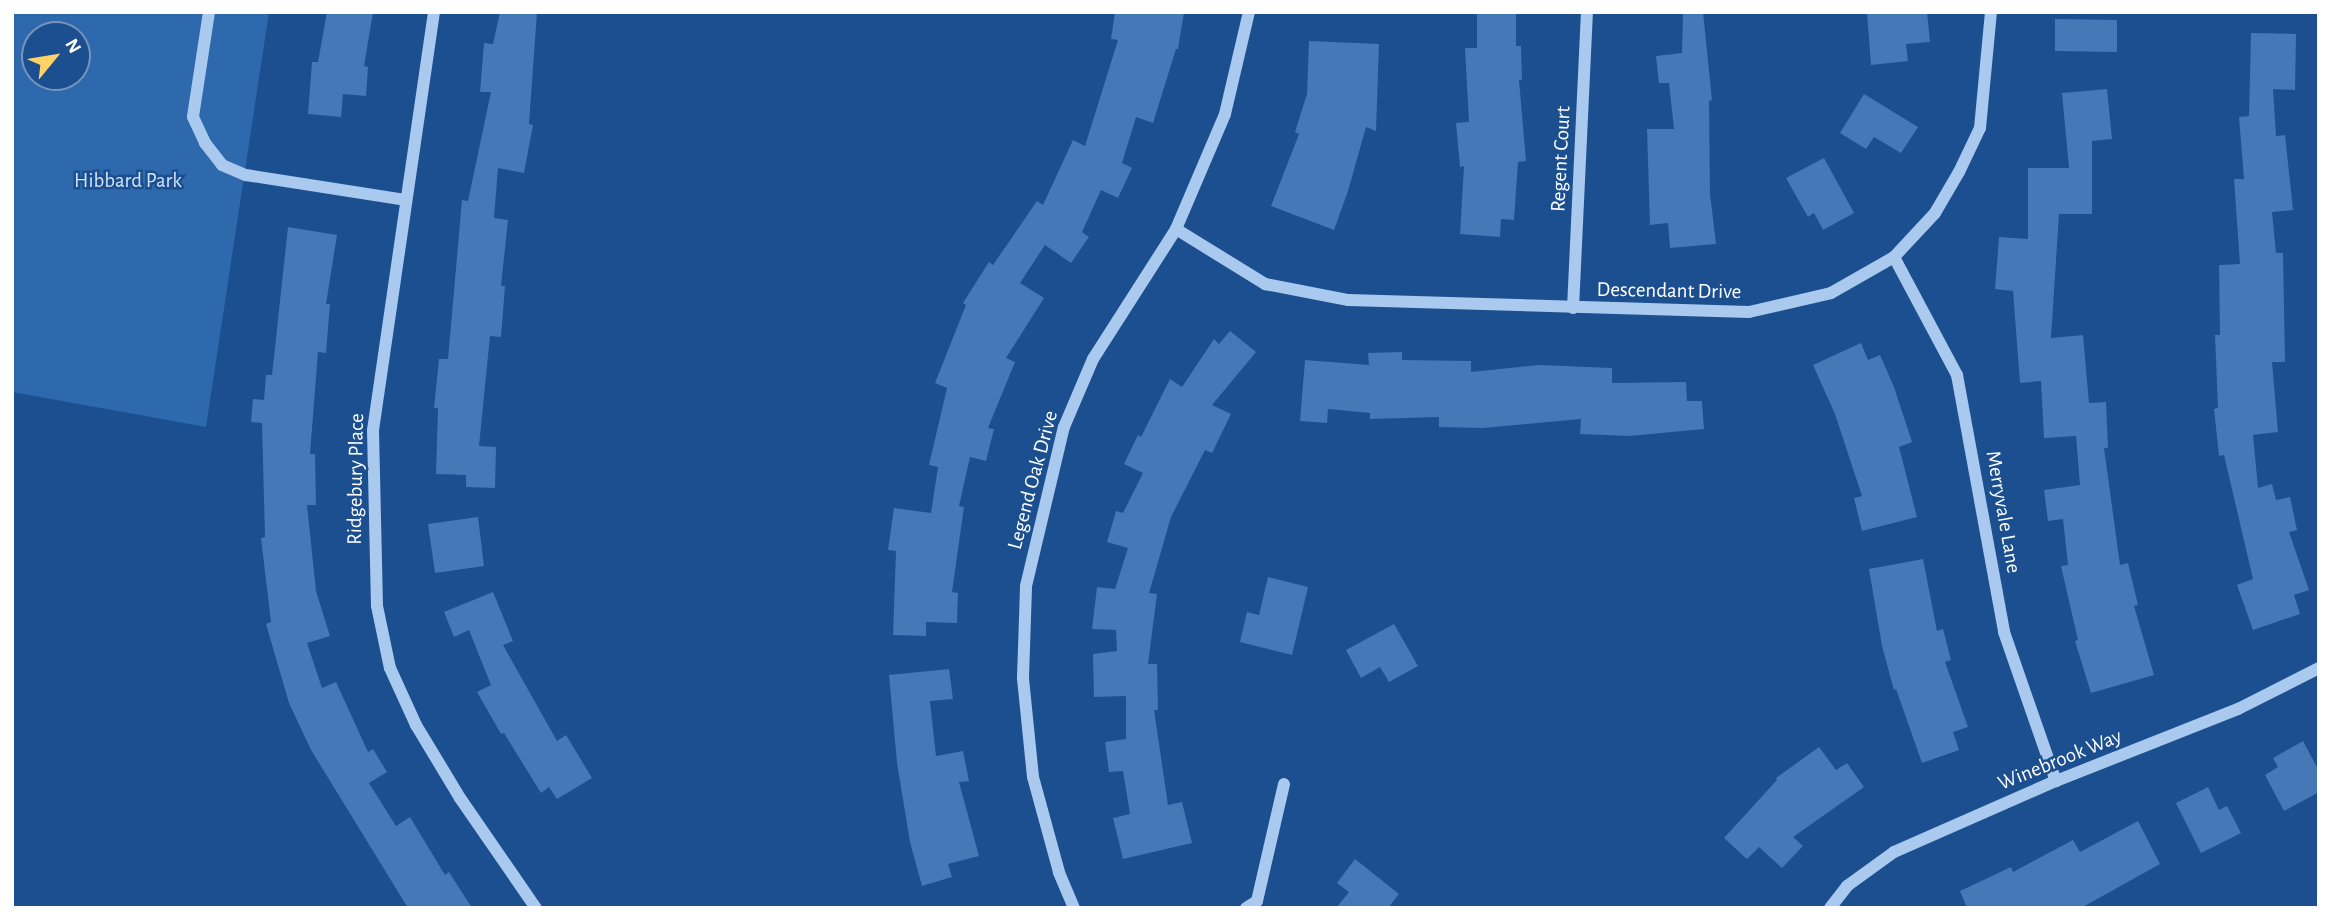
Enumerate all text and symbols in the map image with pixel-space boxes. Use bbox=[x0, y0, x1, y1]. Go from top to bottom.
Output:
north arrow bbox=[21, 21, 91, 91]
text: N bbox=[61, 36, 84, 57]
street label: Regent Court bbox=[1546, 105, 1576, 213]
park label: Hibbard Park bbox=[74, 168, 182, 194]
street label: Descendant Drive bbox=[1596, 277, 1742, 305]
street label: Legend Oak Drive bbox=[1002, 408, 1064, 552]
street label: Ridgebury Place bbox=[342, 413, 370, 545]
street label: Merryvale Lane bbox=[1980, 449, 2026, 575]
street label: Winebrook Way bbox=[1994, 724, 2126, 796]

